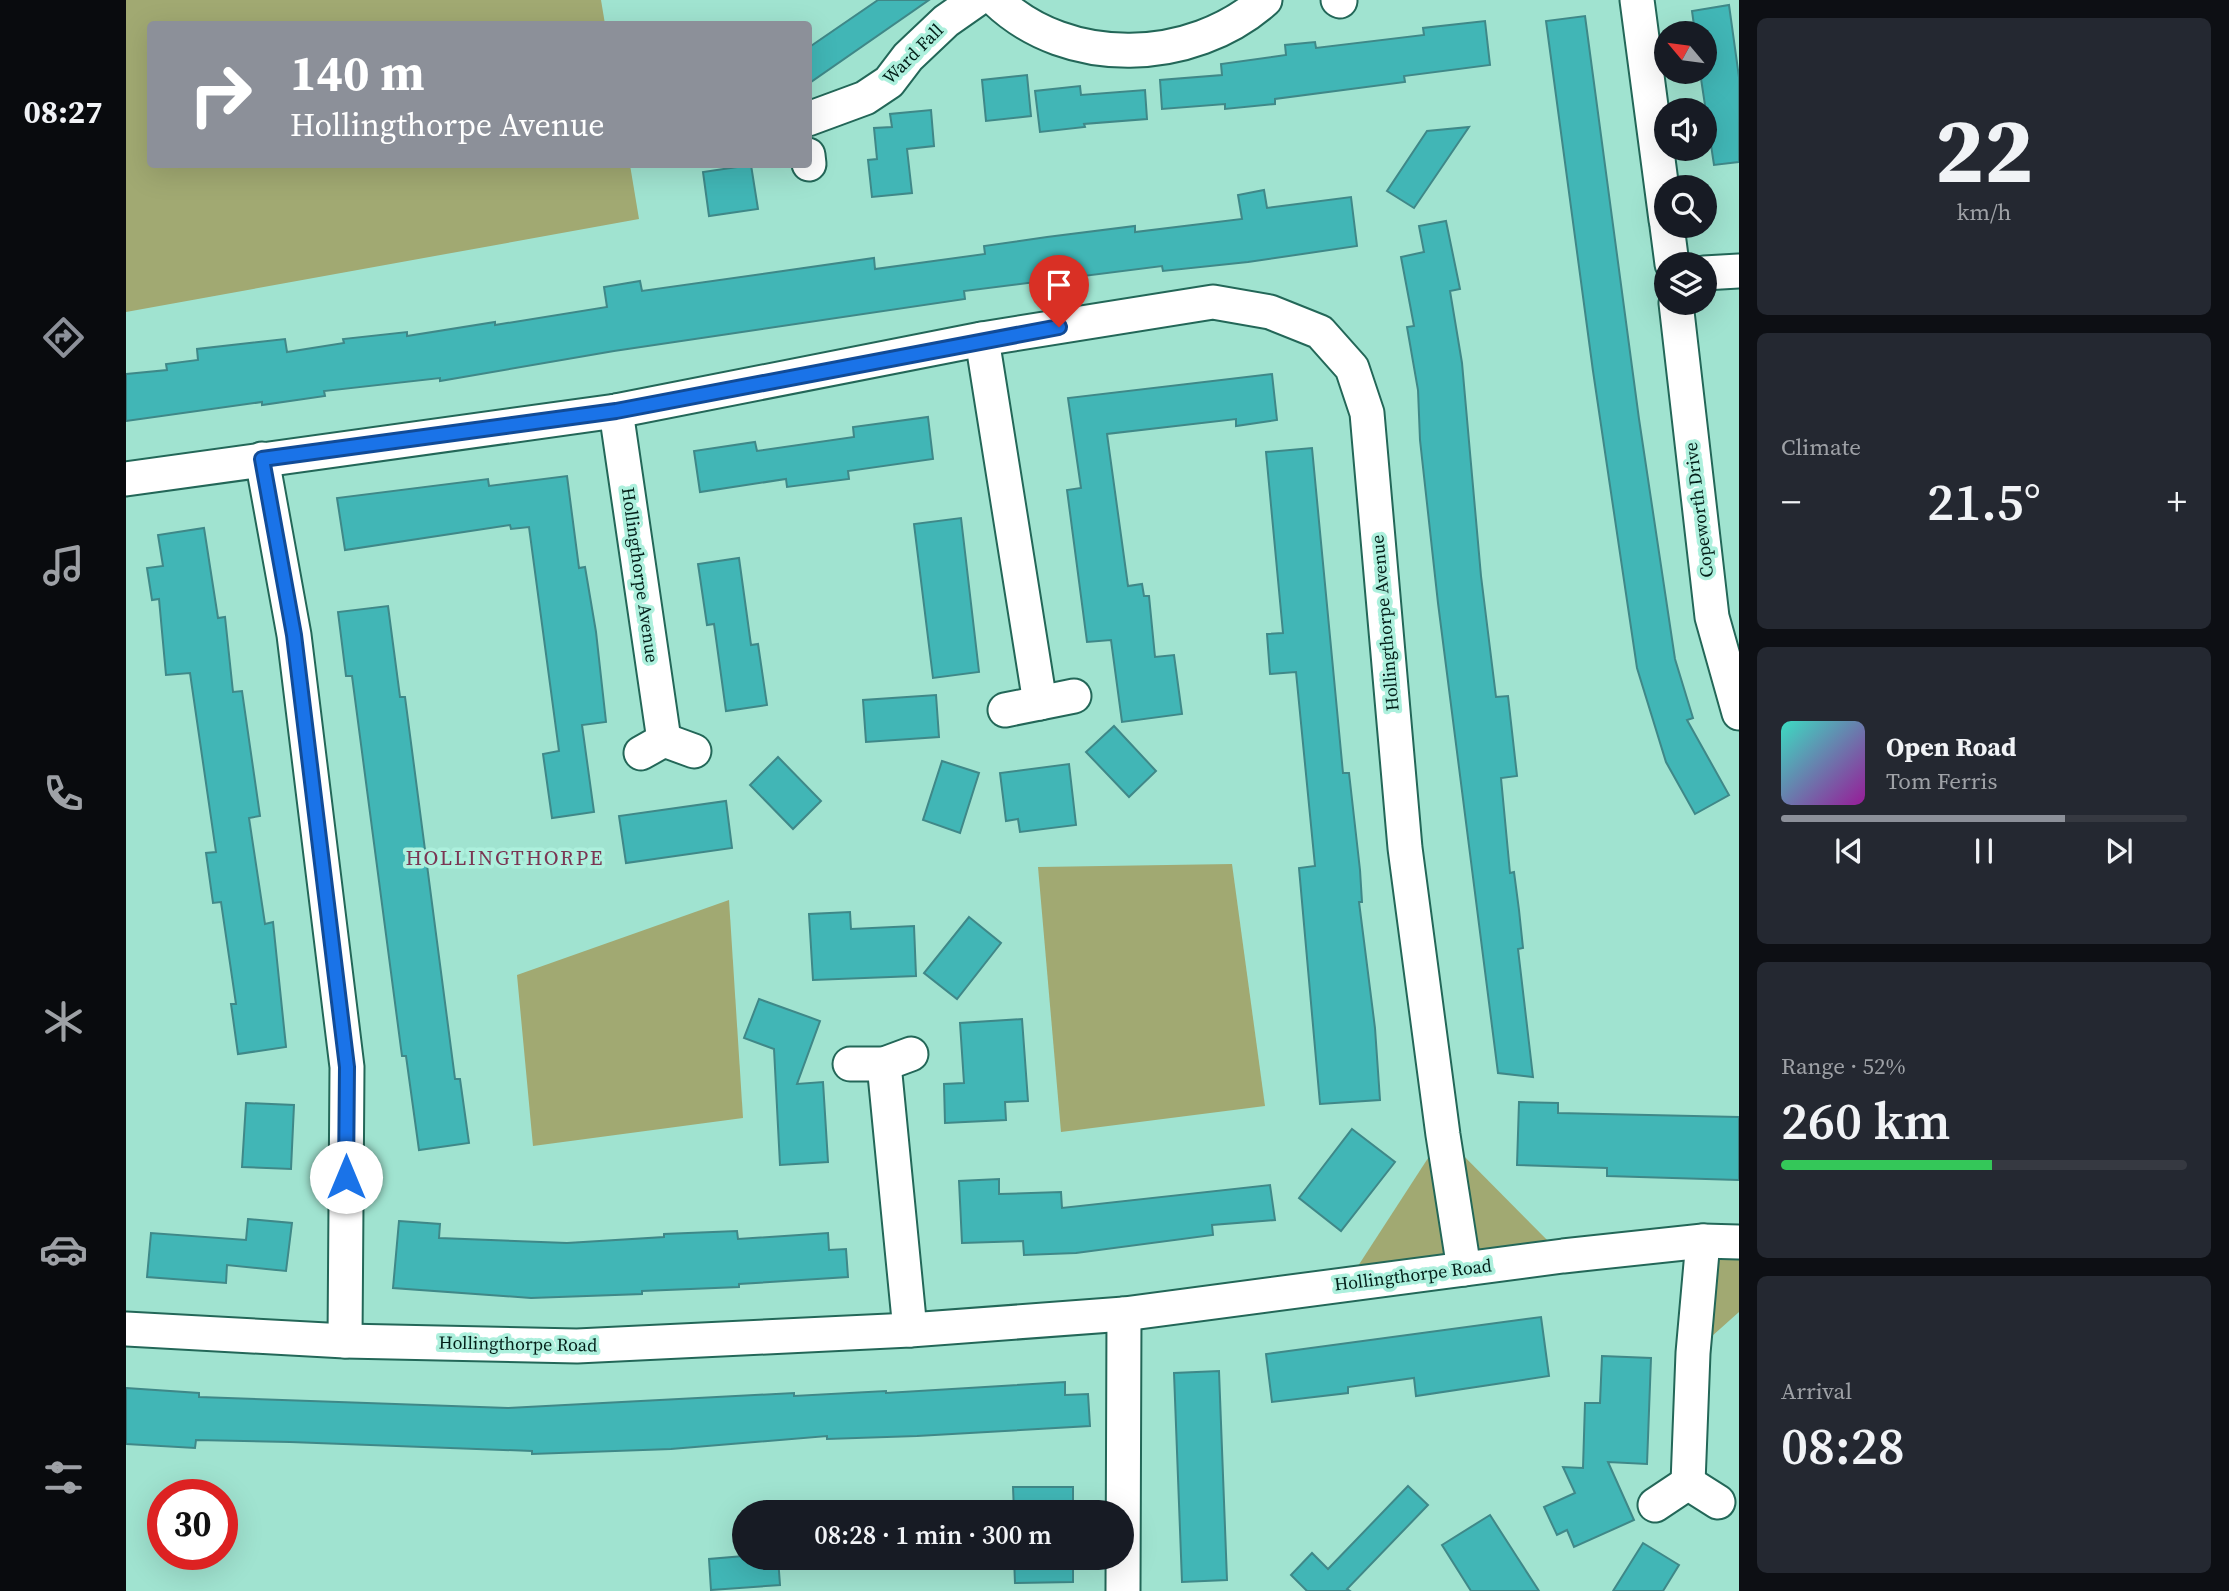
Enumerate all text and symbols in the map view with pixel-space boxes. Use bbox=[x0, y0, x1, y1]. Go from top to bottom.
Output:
street label: Ward Fall bbox=[877, 18, 949, 90]
north arrow bbox=[1654, 21, 1717, 84]
map controls bbox=[1654, 21, 1717, 315]
text: 140 m bbox=[290, 39, 425, 106]
icon: right bbox=[175, 49, 266, 140]
text: 22 bbox=[1935, 88, 2033, 212]
text: 08:27 bbox=[24, 90, 102, 134]
button: sound bbox=[1654, 98, 1717, 161]
text: Hollingthorpe Avenue bbox=[290, 103, 605, 147]
button: search bbox=[1654, 175, 1717, 238]
text: km/h bbox=[1957, 196, 2011, 228]
button: layers bbox=[1654, 252, 1717, 315]
pin bbox=[1029, 255, 1089, 327]
icon: arrive bbox=[1040, 266, 1078, 304]
icon: directions bbox=[39, 313, 88, 362]
text: Climate bbox=[1781, 431, 1861, 463]
street label: Copeworth Drive bbox=[1678, 441, 1719, 579]
text: 21.5° bbox=[1927, 466, 2041, 537]
text: − bbox=[1781, 476, 1801, 528]
text: + bbox=[2167, 476, 2187, 528]
street label: Hollingthorpe Avenue bbox=[616, 486, 665, 664]
street label: Hollingthorpe Avenue bbox=[1364, 534, 1405, 712]
icon: music bbox=[39, 541, 88, 590]
text: Open Road bbox=[1886, 729, 2017, 765]
text: Tom Ferris bbox=[1886, 765, 1997, 797]
icon: phone bbox=[39, 769, 88, 818]
icon: previous bbox=[1830, 832, 1868, 870]
icon: pause bbox=[1965, 832, 2003, 870]
icon: next bbox=[2100, 832, 2138, 870]
district label: HOLLINGTHORPE bbox=[405, 843, 605, 872]
icon: climate bbox=[39, 997, 88, 1046]
text: Range · 52% bbox=[1781, 1050, 1906, 1082]
text: 260 km bbox=[1781, 1085, 1950, 1156]
position arrow bbox=[309, 1140, 383, 1214]
icon: car bbox=[39, 1225, 88, 1274]
street label: Hollingthorpe Road bbox=[1333, 1252, 1493, 1297]
street label: Hollingthorpe Road bbox=[438, 1330, 598, 1357]
text: Arrival bbox=[1781, 1375, 1852, 1407]
text: 08:28 bbox=[1781, 1410, 1905, 1481]
icon: filters bbox=[39, 1453, 88, 1502]
speed limit sign: 30 bbox=[147, 1479, 238, 1570]
text: 08:28 · 1 min · 300 m bbox=[814, 1517, 1052, 1553]

